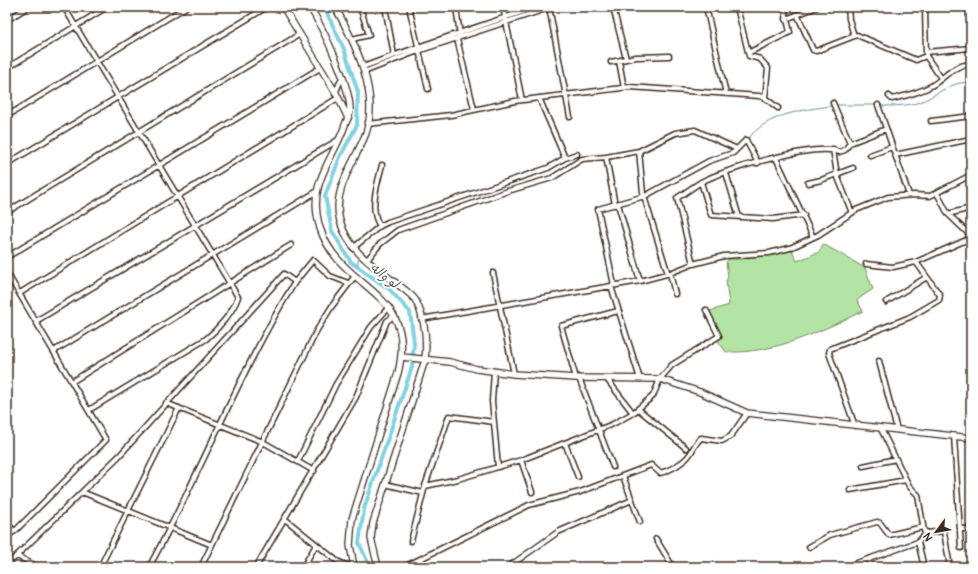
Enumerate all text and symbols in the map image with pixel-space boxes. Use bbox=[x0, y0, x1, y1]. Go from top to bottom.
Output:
water label: لو واله bbox=[367, 260, 404, 293]
north arrow bbox=[916, 512, 956, 552]
text: N bbox=[920, 530, 935, 544]

